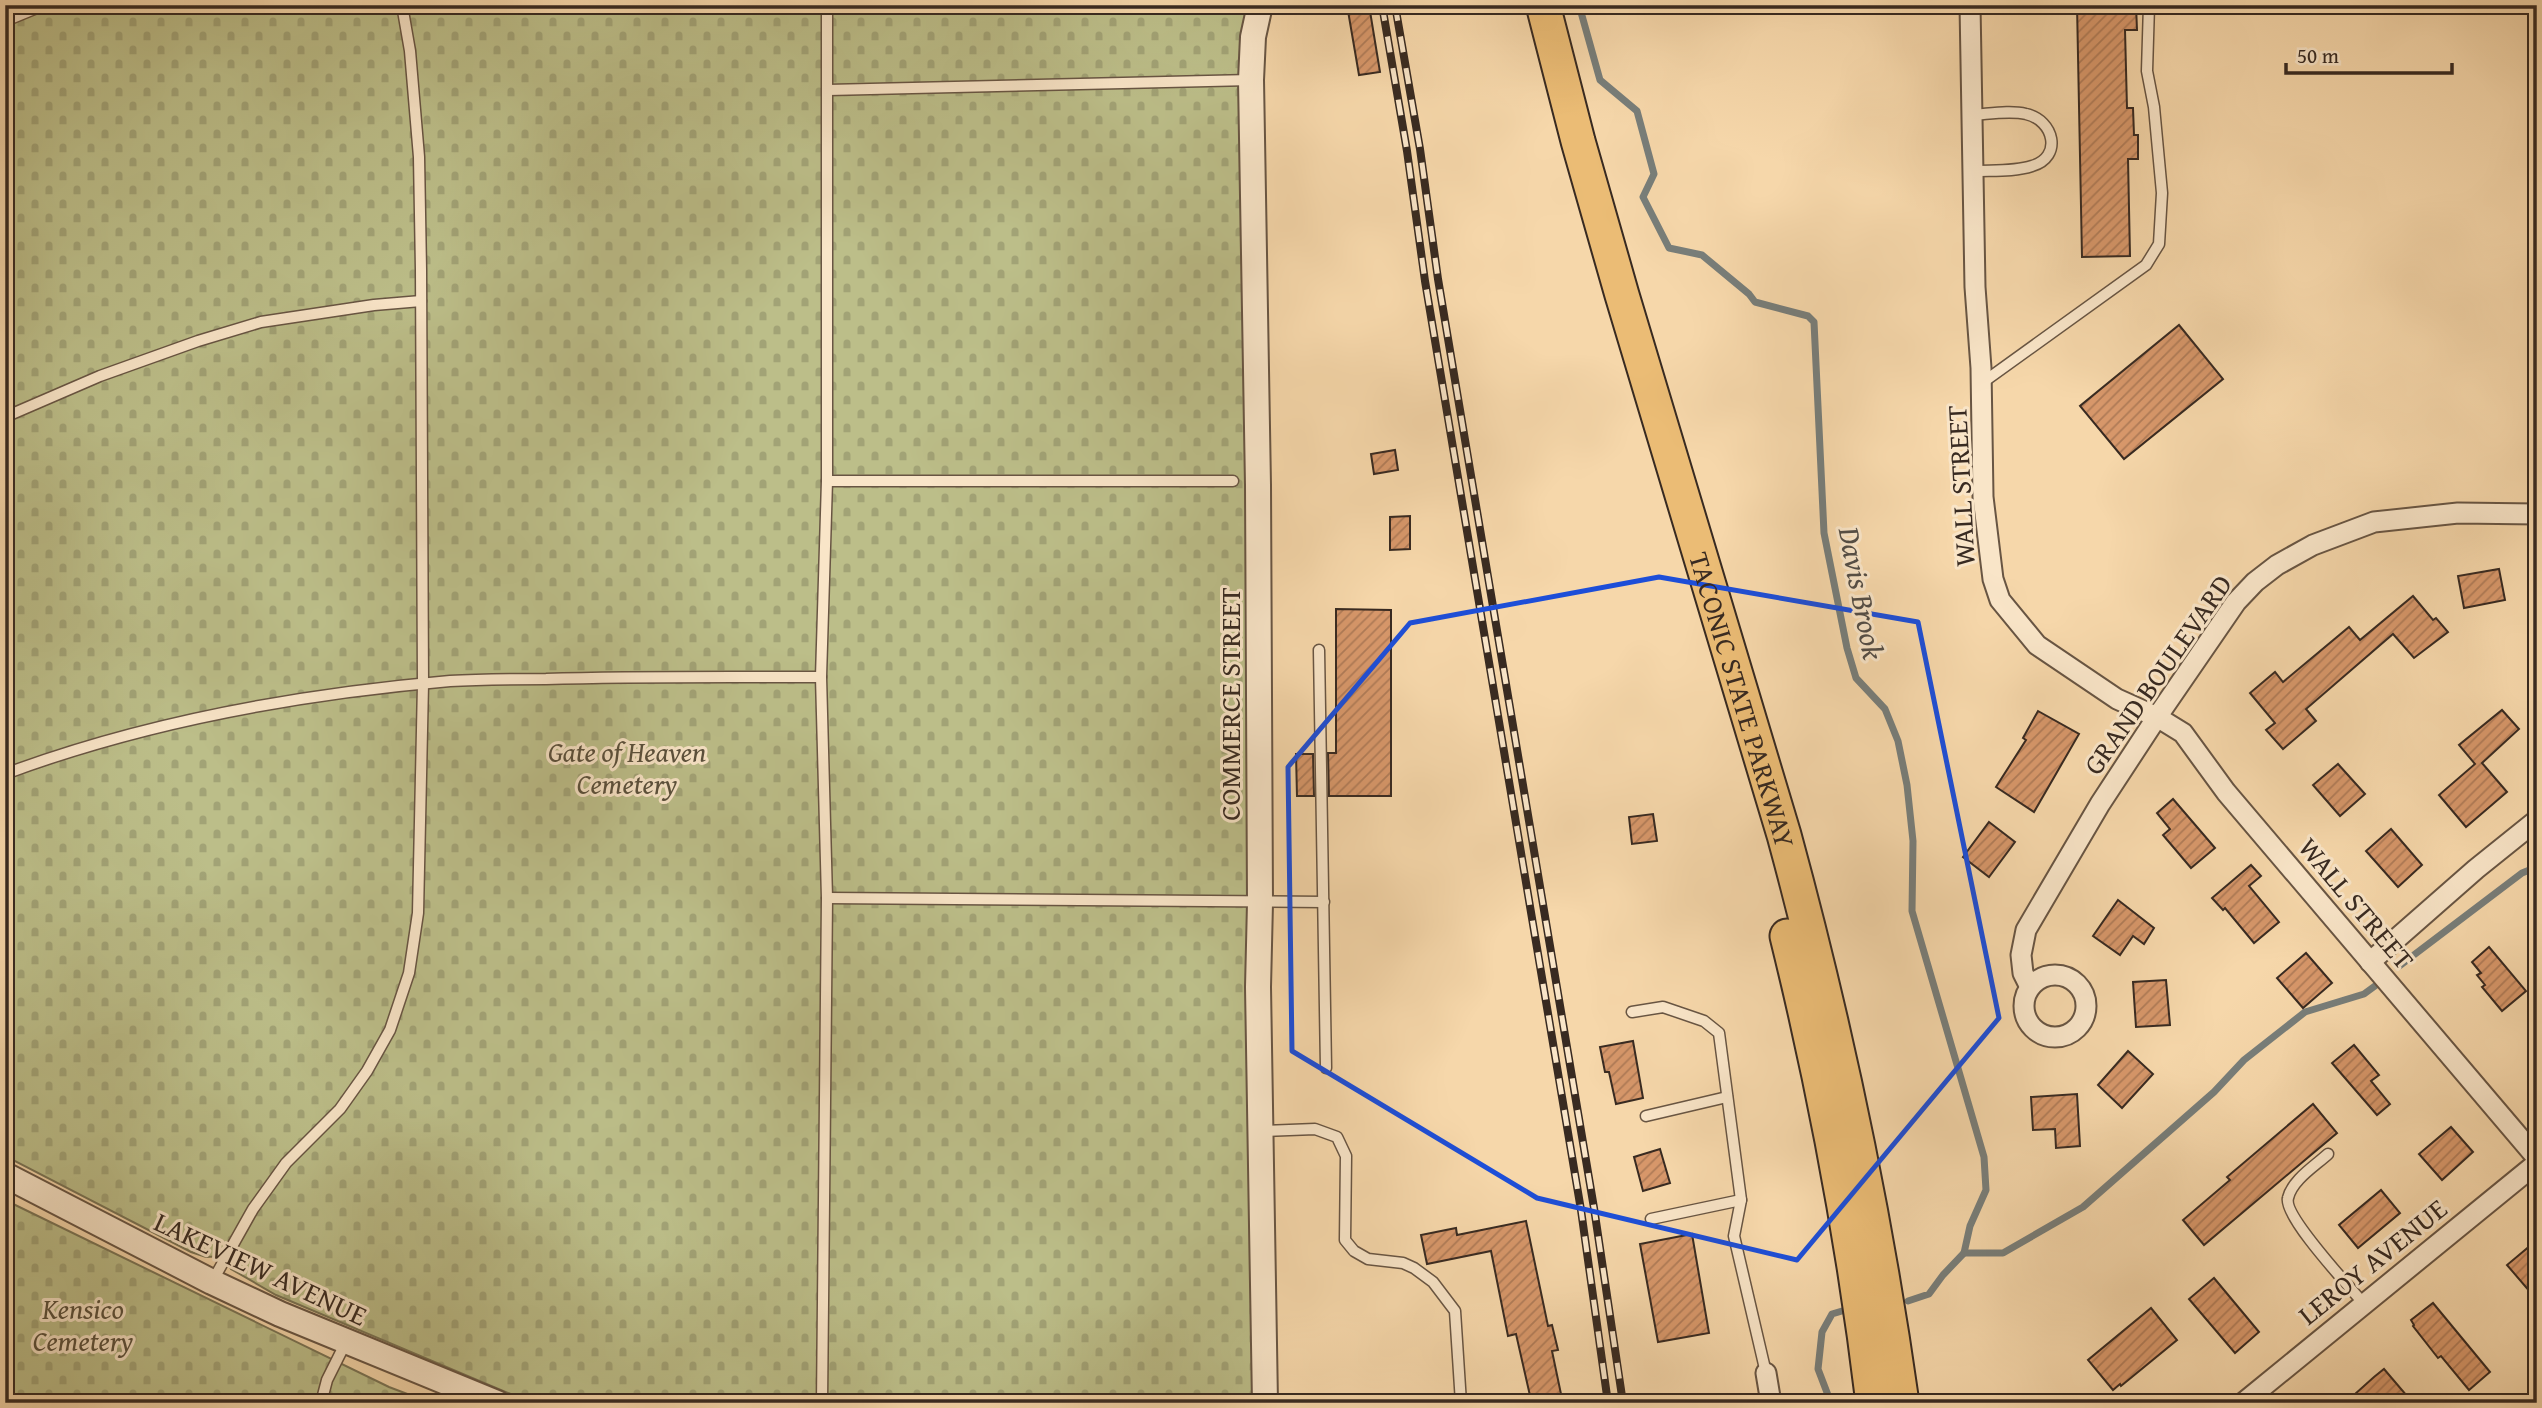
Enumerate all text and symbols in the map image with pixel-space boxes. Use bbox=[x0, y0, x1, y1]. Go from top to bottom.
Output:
scale bar bbox=[2286, 32, 2453, 76]
text: 50 m bbox=[2297, 40, 2339, 71]
street label: WALL STREET bbox=[1935, 404, 1985, 568]
water label: Davis Brook bbox=[1827, 522, 1896, 663]
street label: TACONIC STATE PARKWAY bbox=[1680, 547, 1807, 852]
street label: GRAND BOULEVARD bbox=[2073, 566, 2241, 782]
street label: COMMERCE STREET bbox=[1209, 587, 1250, 821]
park label: Gate of Heaven Cemetery bbox=[548, 731, 706, 804]
street label: WALL STREET bbox=[2289, 828, 2425, 978]
street label: LEROY AVENUE bbox=[2289, 1188, 2455, 1334]
street label: LAKEVIEW AVENUE bbox=[148, 1201, 374, 1335]
park label: Kensico Cemetery bbox=[33, 1288, 133, 1361]

